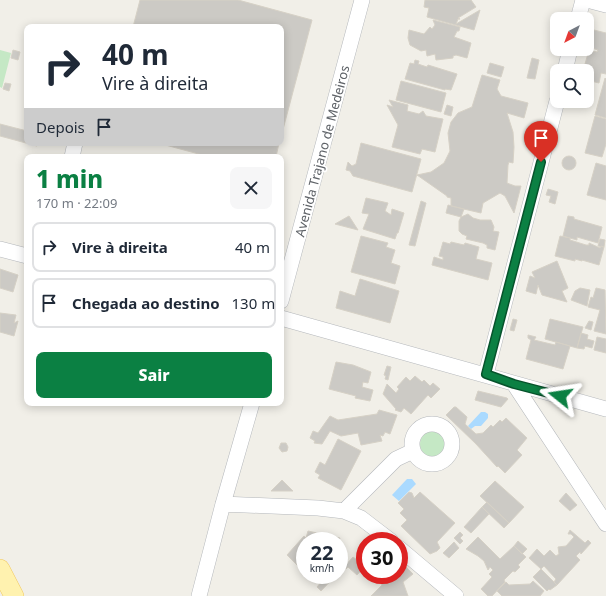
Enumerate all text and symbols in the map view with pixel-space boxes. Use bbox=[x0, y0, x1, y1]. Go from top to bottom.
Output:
north arrow bbox=[550, 12, 594, 56]
map controls bbox=[550, 12, 594, 108]
text: 40 m bbox=[102, 35, 169, 73]
icon: right bbox=[36, 40, 88, 92]
street label: Avenida Trajano de Medeiros bbox=[290, 63, 354, 239]
button: search bbox=[550, 64, 594, 108]
text: Vire à direita bbox=[102, 71, 208, 95]
icon: arrive bbox=[93, 116, 115, 138]
text: Depois bbox=[36, 117, 85, 137]
pin bbox=[524, 121, 558, 162]
icon: arrive bbox=[530, 127, 552, 149]
text: 1 min bbox=[36, 162, 103, 195]
button: close bbox=[230, 167, 272, 209]
text: 170 m · 22:09 bbox=[36, 194, 117, 212]
icon: right bbox=[38, 236, 60, 258]
text: Vire à direita bbox=[72, 237, 168, 257]
text: 40 m bbox=[235, 237, 270, 257]
icon: arrive bbox=[38, 292, 60, 314]
text: Chegada ao destino bbox=[72, 293, 220, 313]
text: 130 m bbox=[232, 293, 275, 313]
button: Sair bbox=[36, 352, 272, 398]
position arrow bbox=[539, 375, 581, 417]
speed limit sign: 30 bbox=[356, 532, 408, 584]
text: 22 bbox=[311, 539, 333, 566]
text: km/h bbox=[310, 561, 334, 575]

